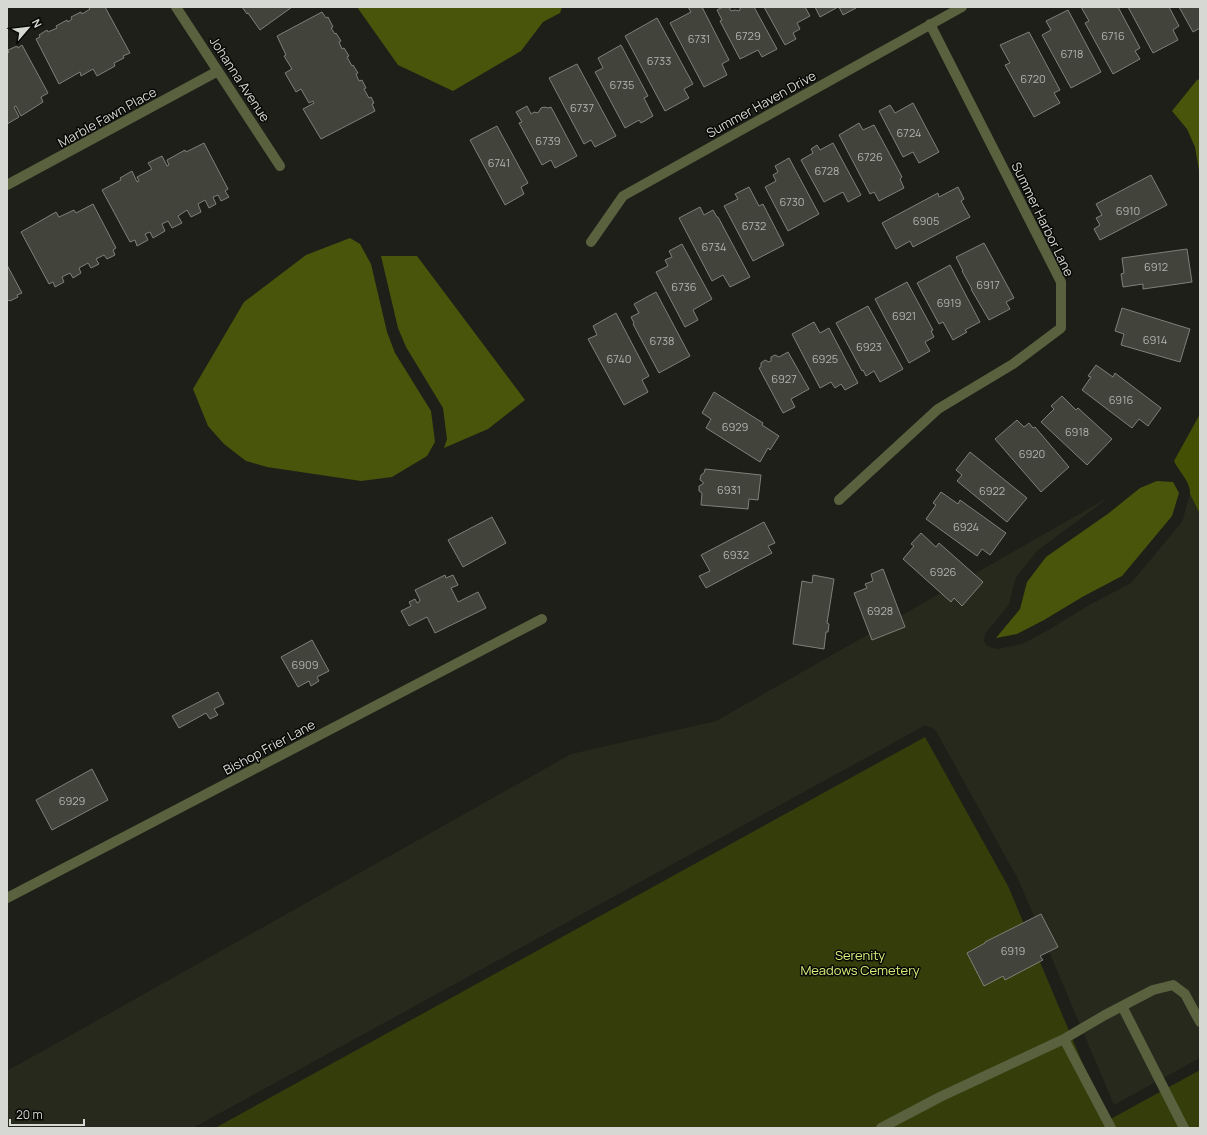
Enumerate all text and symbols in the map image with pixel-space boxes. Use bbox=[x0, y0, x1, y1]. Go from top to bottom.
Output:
north arrow bbox=[8, 8, 48, 48]
text: N bbox=[29, 16, 46, 30]
house number: 6729 bbox=[735, 28, 761, 43]
house number: 6716 bbox=[1101, 28, 1125, 43]
house number: 6731 bbox=[688, 31, 710, 46]
street label: Johanna Avenue bbox=[206, 33, 275, 126]
house number: 6718 bbox=[1060, 46, 1084, 61]
house number: 6733 bbox=[647, 53, 671, 68]
street label: Summer Haven Drive bbox=[703, 66, 819, 142]
house number: 6720 bbox=[1020, 71, 1046, 86]
house number: 6735 bbox=[610, 77, 634, 92]
street label: Marble Fawn Place bbox=[55, 82, 160, 152]
house number: 6737 bbox=[570, 100, 594, 115]
house number: 6724 bbox=[897, 125, 921, 140]
house number: 6739 bbox=[535, 133, 561, 148]
house number: 6726 bbox=[857, 149, 883, 164]
house number: 6741 bbox=[488, 155, 510, 170]
street label: Summer Harbor Lane bbox=[1007, 159, 1079, 280]
house number: 6728 bbox=[814, 163, 840, 178]
house number: 6730 bbox=[779, 194, 805, 209]
house number: 6910 bbox=[1116, 203, 1140, 218]
house number: 6905 bbox=[913, 213, 939, 228]
house number: 6732 bbox=[742, 218, 766, 233]
house number: 6734 bbox=[702, 239, 726, 254]
house number: 6912 bbox=[1144, 259, 1168, 274]
house number: 6917 bbox=[976, 277, 1000, 292]
house number: 6736 bbox=[671, 279, 697, 294]
house number: 6919 bbox=[937, 295, 961, 310]
house number: 6921 bbox=[892, 308, 916, 323]
house number: 6914 bbox=[1143, 332, 1167, 347]
house number: 6738 bbox=[650, 333, 674, 348]
house number: 6923 bbox=[856, 339, 882, 354]
house number: 6740 bbox=[606, 351, 632, 366]
house number: 6925 bbox=[812, 351, 838, 366]
house number: 6927 bbox=[771, 371, 797, 386]
house number: 6916 bbox=[1109, 392, 1133, 407]
house number: 6929 bbox=[722, 419, 748, 434]
house number: 6918 bbox=[1065, 424, 1089, 439]
house number: 6920 bbox=[1019, 446, 1045, 461]
house number: 6931 bbox=[717, 482, 741, 497]
house number: 6922 bbox=[979, 483, 1005, 498]
house number: 6924 bbox=[953, 519, 979, 534]
house number: 6932 bbox=[723, 547, 749, 562]
house number: 6926 bbox=[930, 564, 956, 579]
house number: 6928 bbox=[867, 603, 893, 618]
house number: 6909 bbox=[291, 657, 319, 672]
street label: Bishop Frier Lane bbox=[220, 715, 319, 779]
house number: 6929 bbox=[59, 793, 85, 808]
house number: 6919 bbox=[1001, 943, 1025, 958]
park label: Serenity Meadows Cemetery bbox=[800, 946, 920, 979]
scale bar bbox=[10, 1101, 84, 1127]
text: 20 m bbox=[16, 1106, 43, 1123]

